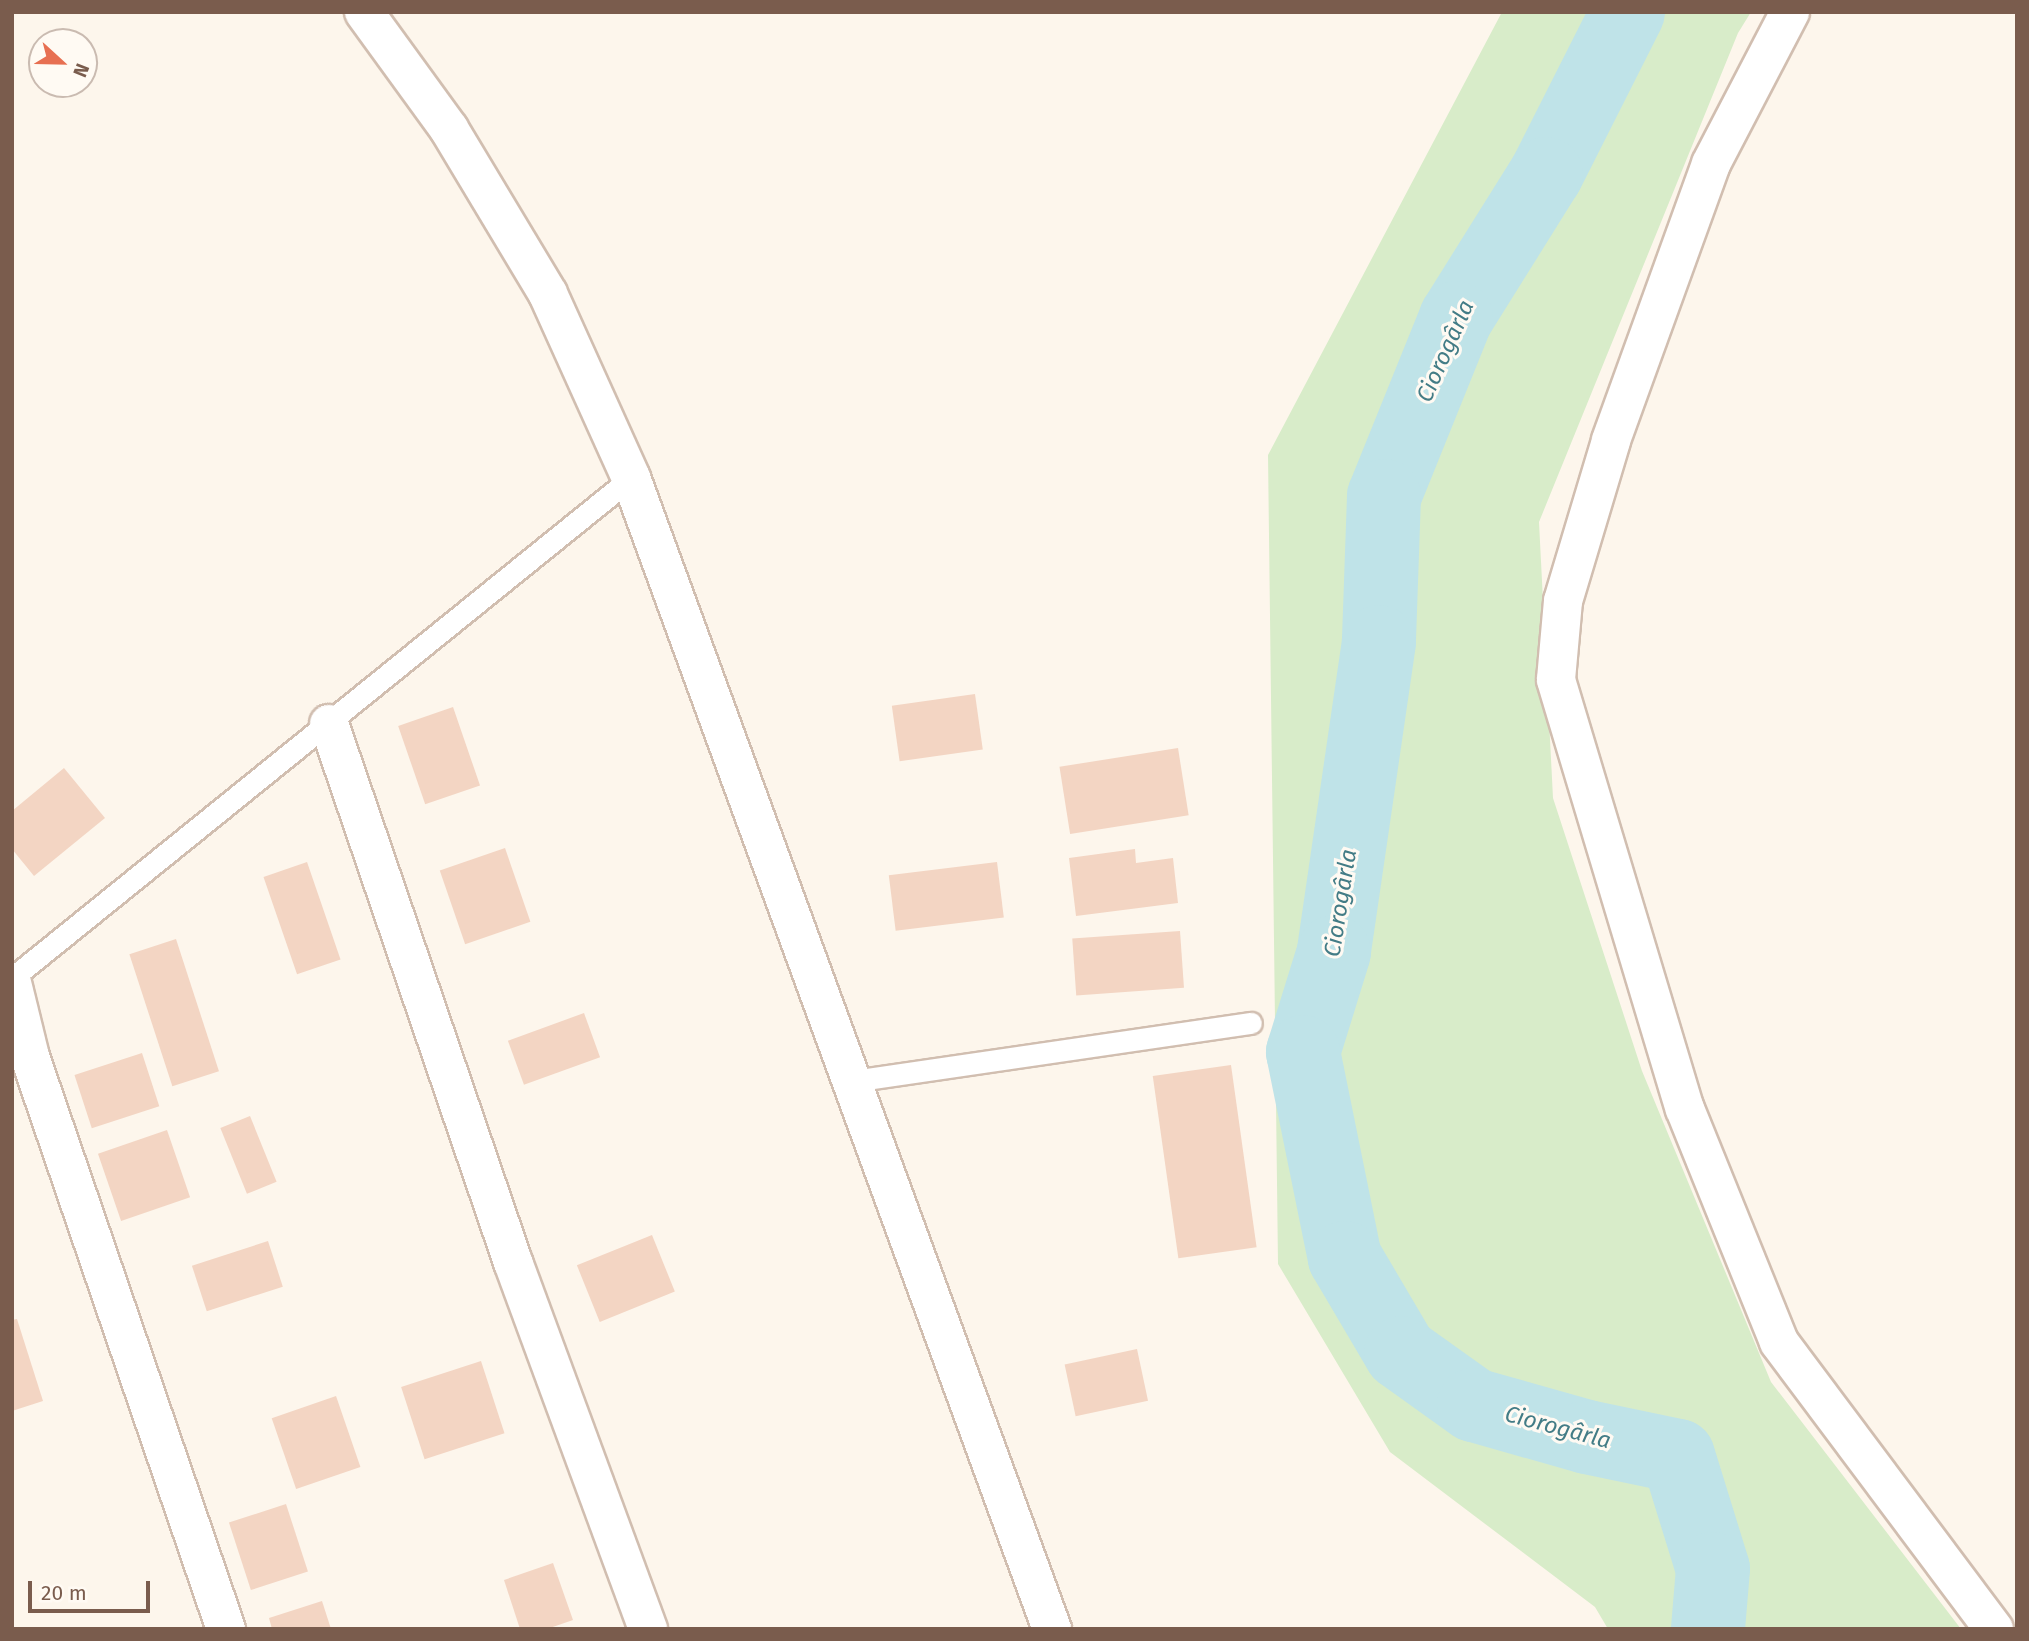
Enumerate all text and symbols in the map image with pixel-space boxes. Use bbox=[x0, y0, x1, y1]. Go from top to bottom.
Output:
north arrow bbox=[28, 28, 98, 98]
text: N bbox=[68, 60, 94, 80]
water label: Ciorogârla bbox=[1410, 296, 1480, 406]
water label: Ciorogârla bbox=[1318, 847, 1362, 959]
water label: Ciorogârla bbox=[1502, 1400, 1614, 1454]
scale bar bbox=[32, 1568, 154, 1612]
text: 20 m bbox=[41, 1580, 87, 1606]

